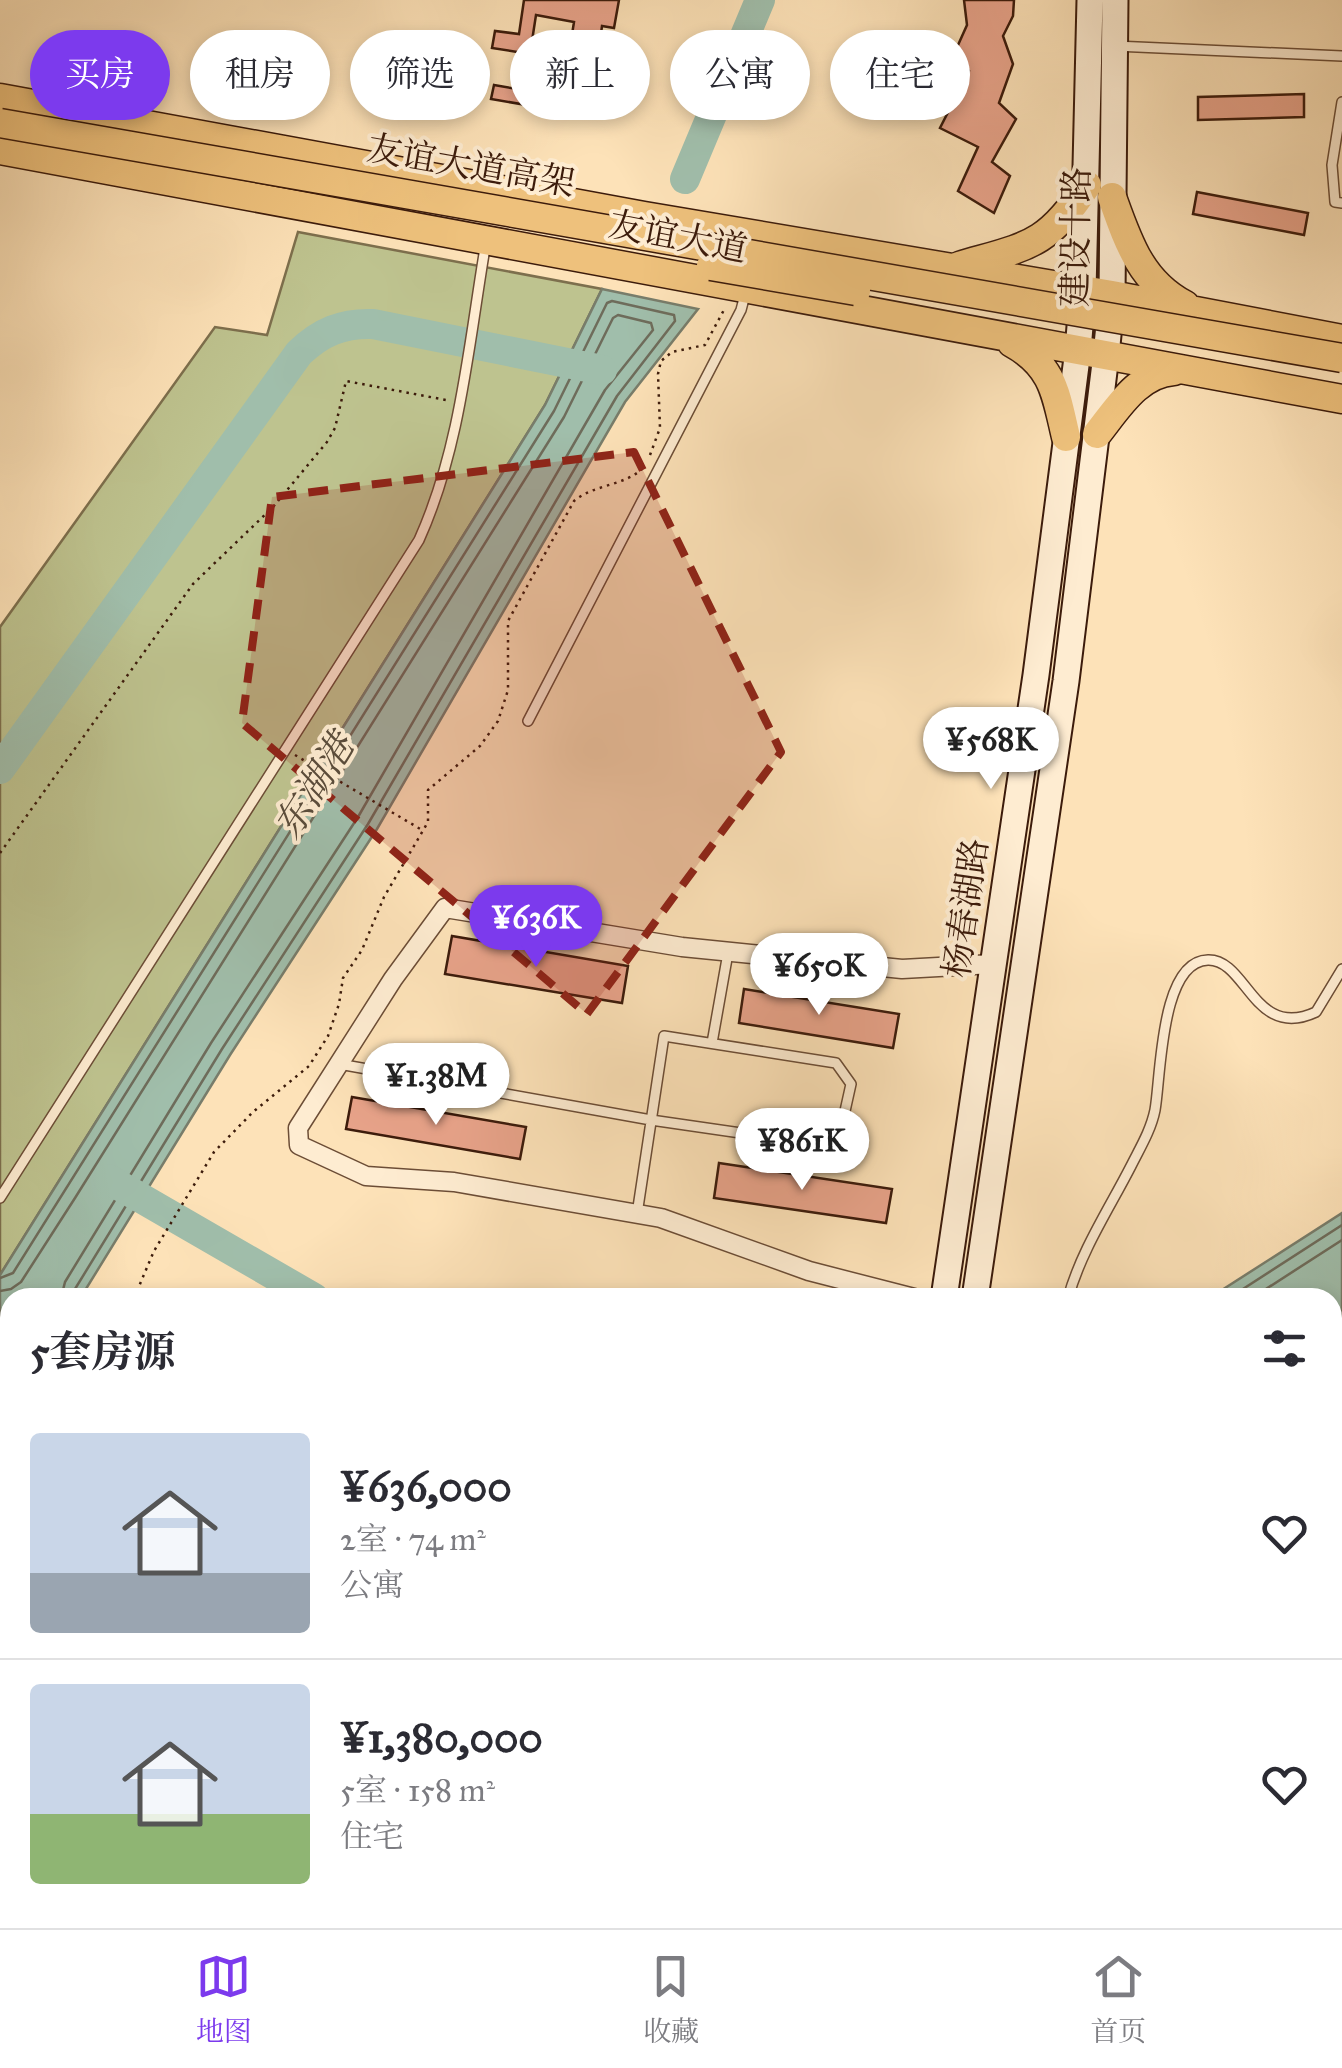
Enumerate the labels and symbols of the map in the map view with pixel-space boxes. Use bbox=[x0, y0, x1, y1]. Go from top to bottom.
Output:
street label: 友谊大道高架 bbox=[364, 127, 578, 205]
street label: 建设十路 bbox=[1053, 167, 1099, 307]
street label: 友谊大道 bbox=[605, 203, 751, 271]
pin: ¥568K bbox=[921, 707, 1061, 792]
water label: 东湖港 bbox=[264, 721, 366, 847]
street label: 杨春湖路 bbox=[935, 836, 997, 980]
pin: ¥636K bbox=[466, 885, 606, 970]
pin: ¥650K bbox=[749, 933, 889, 1018]
pin: ¥1.38M bbox=[355, 1043, 517, 1128]
pin: ¥861K bbox=[732, 1108, 872, 1193]

